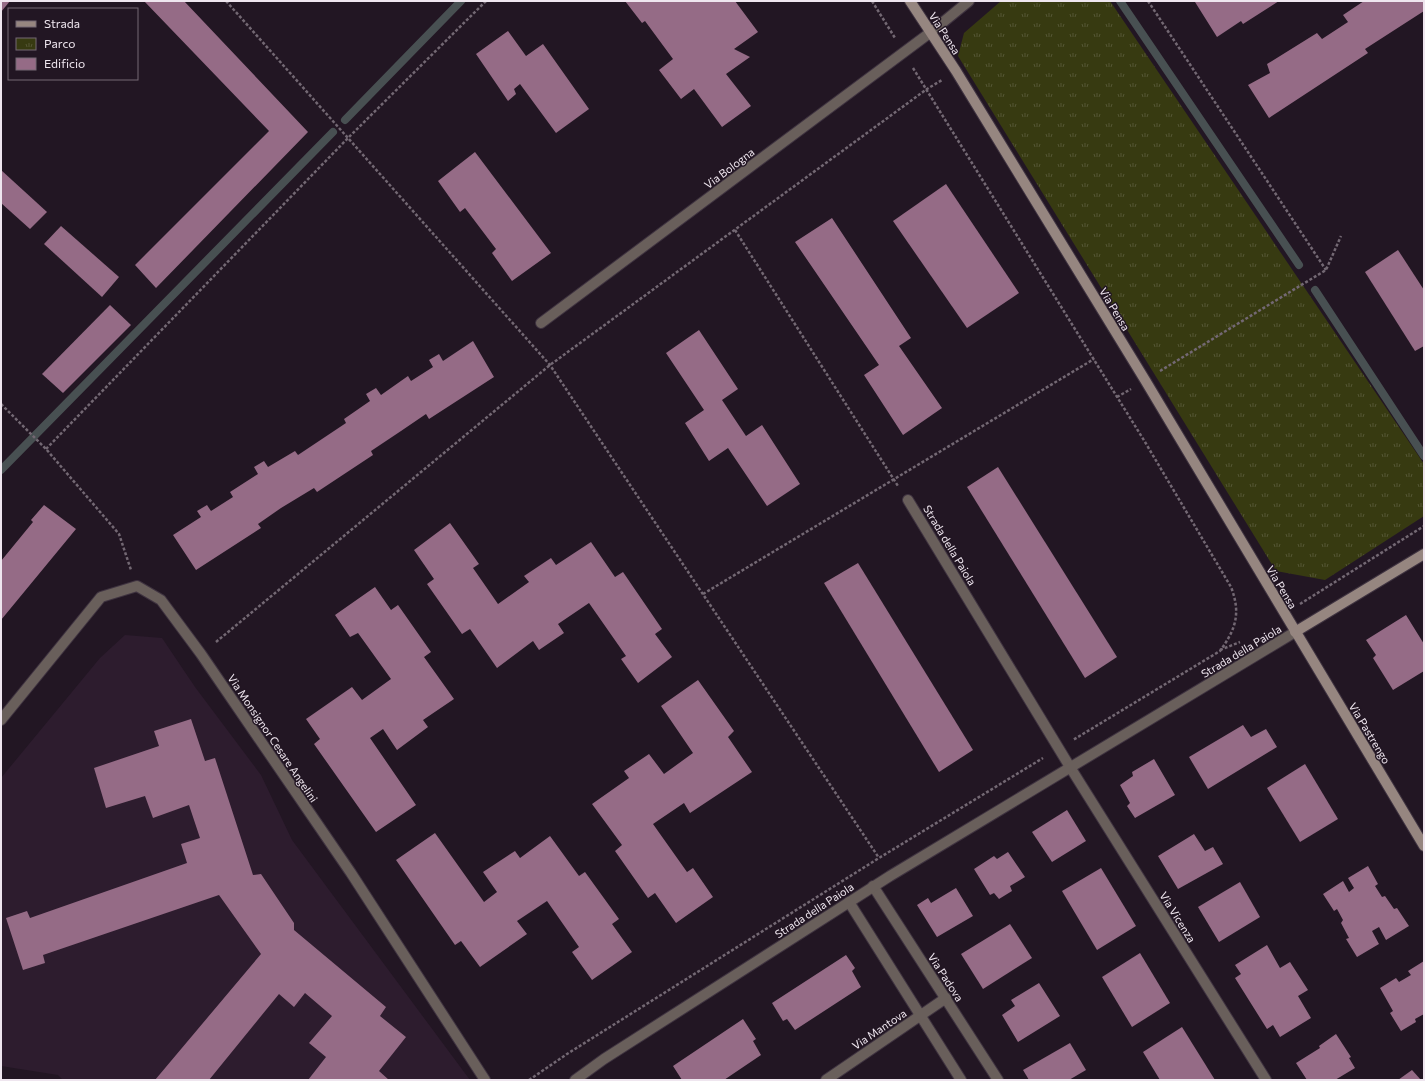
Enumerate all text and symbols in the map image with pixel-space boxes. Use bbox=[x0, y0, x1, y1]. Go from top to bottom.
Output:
legend bbox=[8, 8, 138, 80]
street label: Via Pensa bbox=[927, 9, 963, 57]
text: Strada bbox=[44, 16, 80, 30]
text: Parco bbox=[44, 36, 76, 50]
text: Edificio bbox=[44, 56, 85, 70]
street label: Via Bologna bbox=[701, 145, 757, 191]
street label: Via Pensa bbox=[1097, 285, 1133, 333]
street label: Strada della Paiola bbox=[921, 503, 979, 587]
street label: Via Pensa bbox=[1264, 563, 1300, 611]
street label: Strada della Paiola bbox=[1199, 622, 1283, 680]
street label: Via Monsignor Cesare Angelini bbox=[225, 672, 321, 804]
street label: Via Pastrengo bbox=[1347, 700, 1394, 766]
street label: Strada della Paiola bbox=[772, 880, 856, 940]
street label: Via Vicenza bbox=[1157, 889, 1199, 945]
street label: Via Padova bbox=[926, 950, 966, 1004]
street label: Via Mantova bbox=[849, 1006, 909, 1052]

